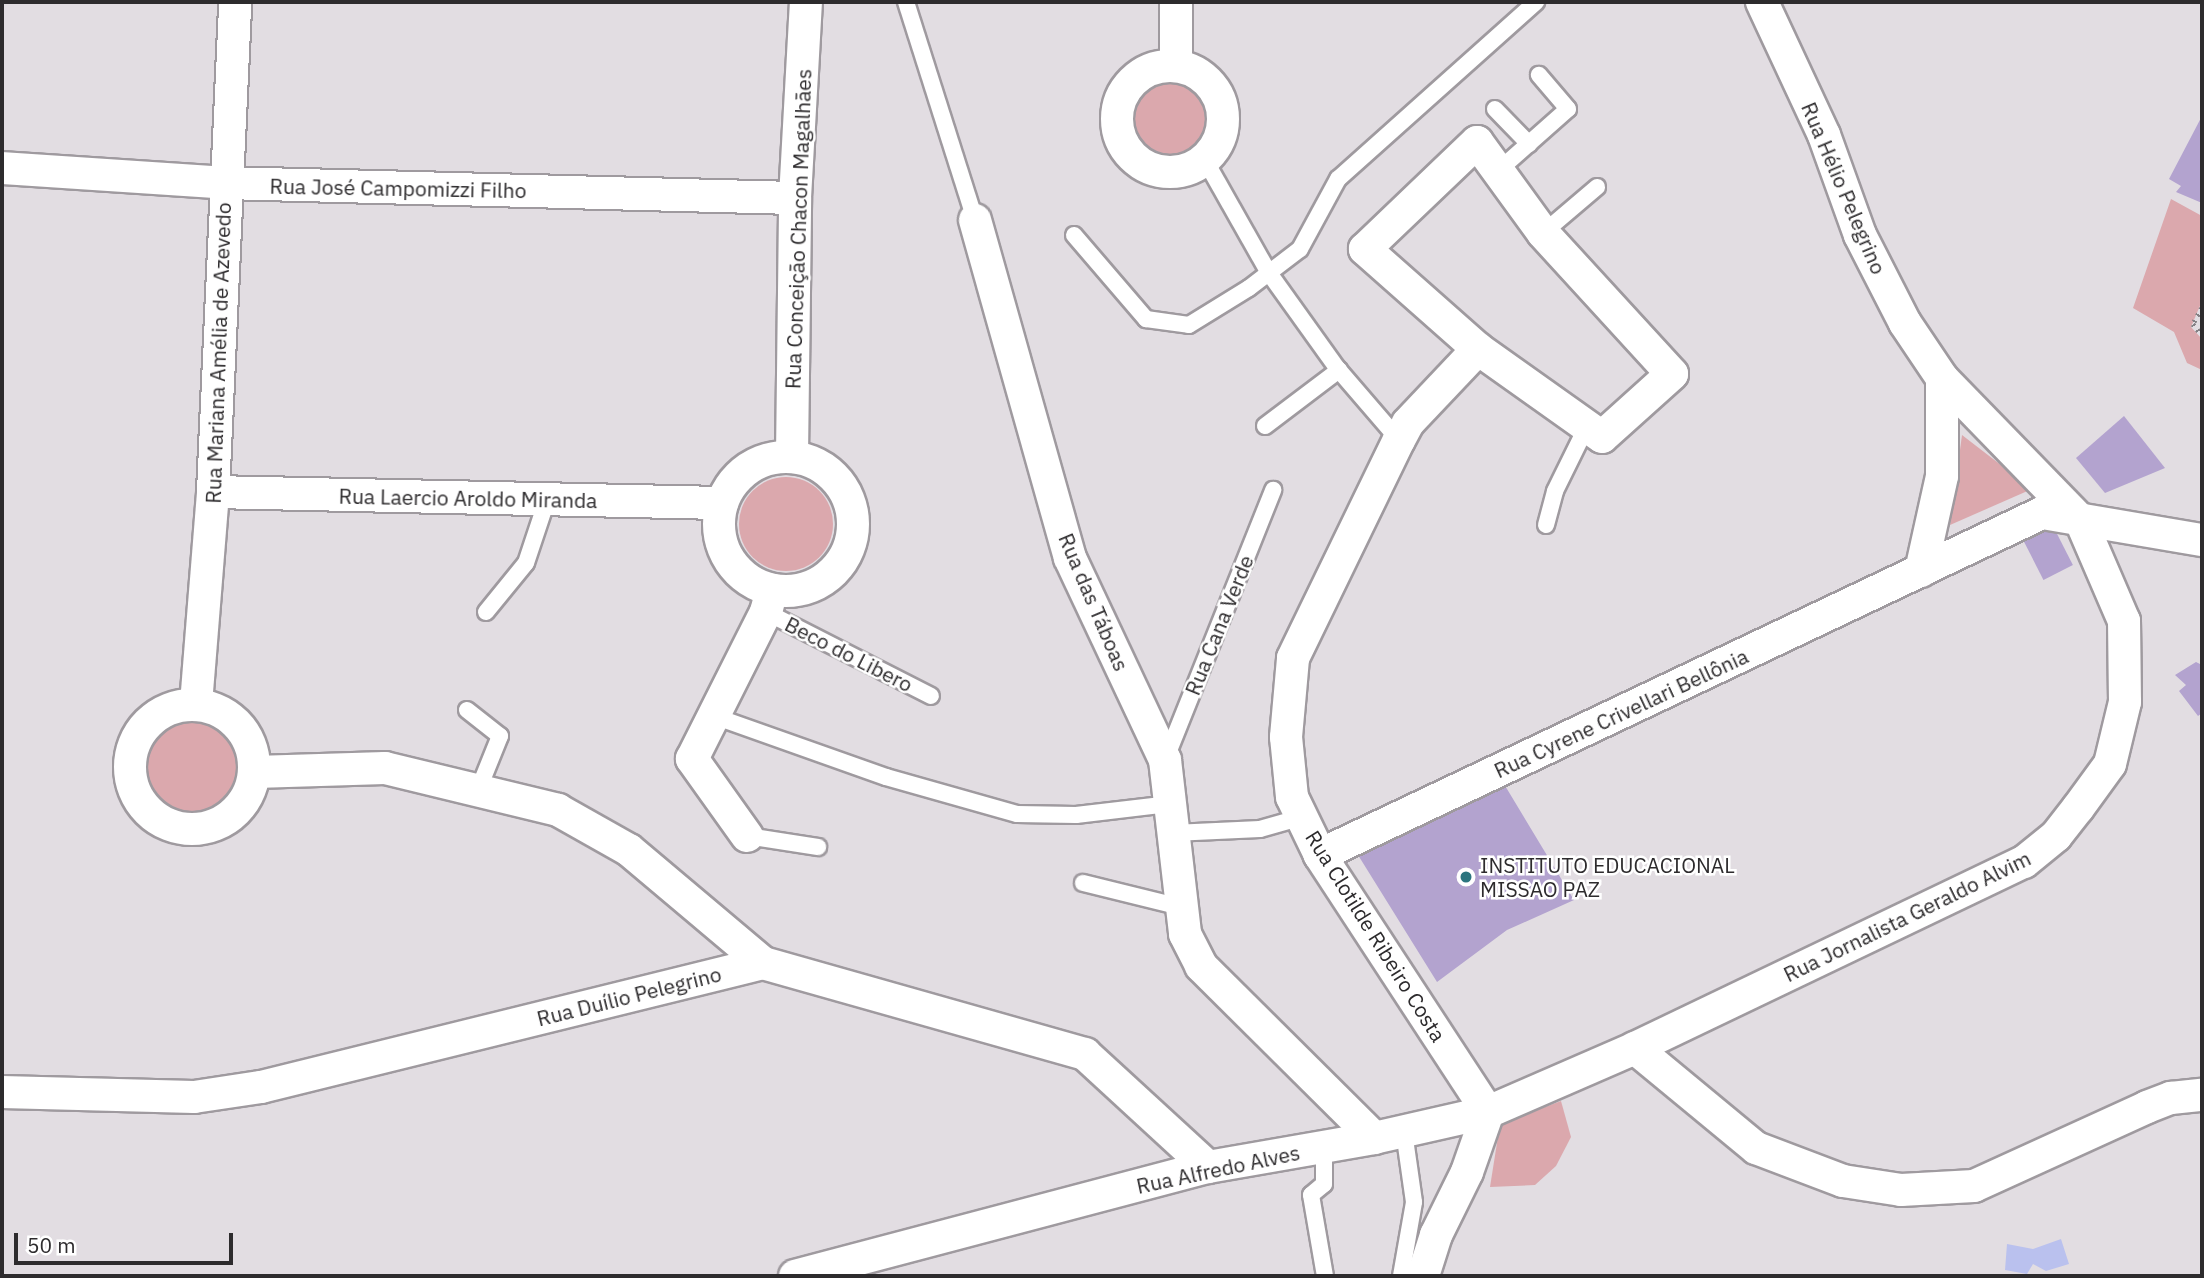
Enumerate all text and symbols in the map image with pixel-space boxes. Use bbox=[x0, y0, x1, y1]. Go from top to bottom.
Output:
street label: Rua Conceição Chacon Magalhães bbox=[780, 68, 816, 390]
street label: Rua Hélio Pelegrino bbox=[1796, 98, 1892, 278]
street label: Rua José Campomizzi Filho bbox=[269, 173, 527, 203]
street label: Rua Mariana Amélia de Azevedo bbox=[200, 202, 236, 504]
street label: Rua Laercio Aroldo Miranda bbox=[338, 483, 598, 513]
street label: Rua das Táboas bbox=[1054, 529, 1134, 675]
street label: Rua Cana Verde bbox=[1179, 551, 1259, 699]
street label: Beco do Libero bbox=[781, 611, 917, 697]
street label: Rua Cyrene Crivellari Bellônia bbox=[1490, 643, 1752, 783]
street label: Rua Clotilde Ribeiro Costa bbox=[1301, 826, 1451, 1046]
street label: Rua Jornalista Geraldo Alvim bbox=[1779, 845, 2035, 987]
place label: INSTITUTO EDUCACIONAL MISSAO PAZ bbox=[1480, 852, 1735, 902]
marker: INSTITUTO EDUCACIONAL MISSAO PAZ bbox=[1458, 869, 1474, 885]
street label: Rua Duílio Pelegrino bbox=[534, 961, 724, 1031]
street label: Rua Alfredo Alves bbox=[1134, 1139, 1302, 1199]
scale bar bbox=[18, 1218, 236, 1262]
text: 50 m bbox=[27, 1231, 76, 1259]

